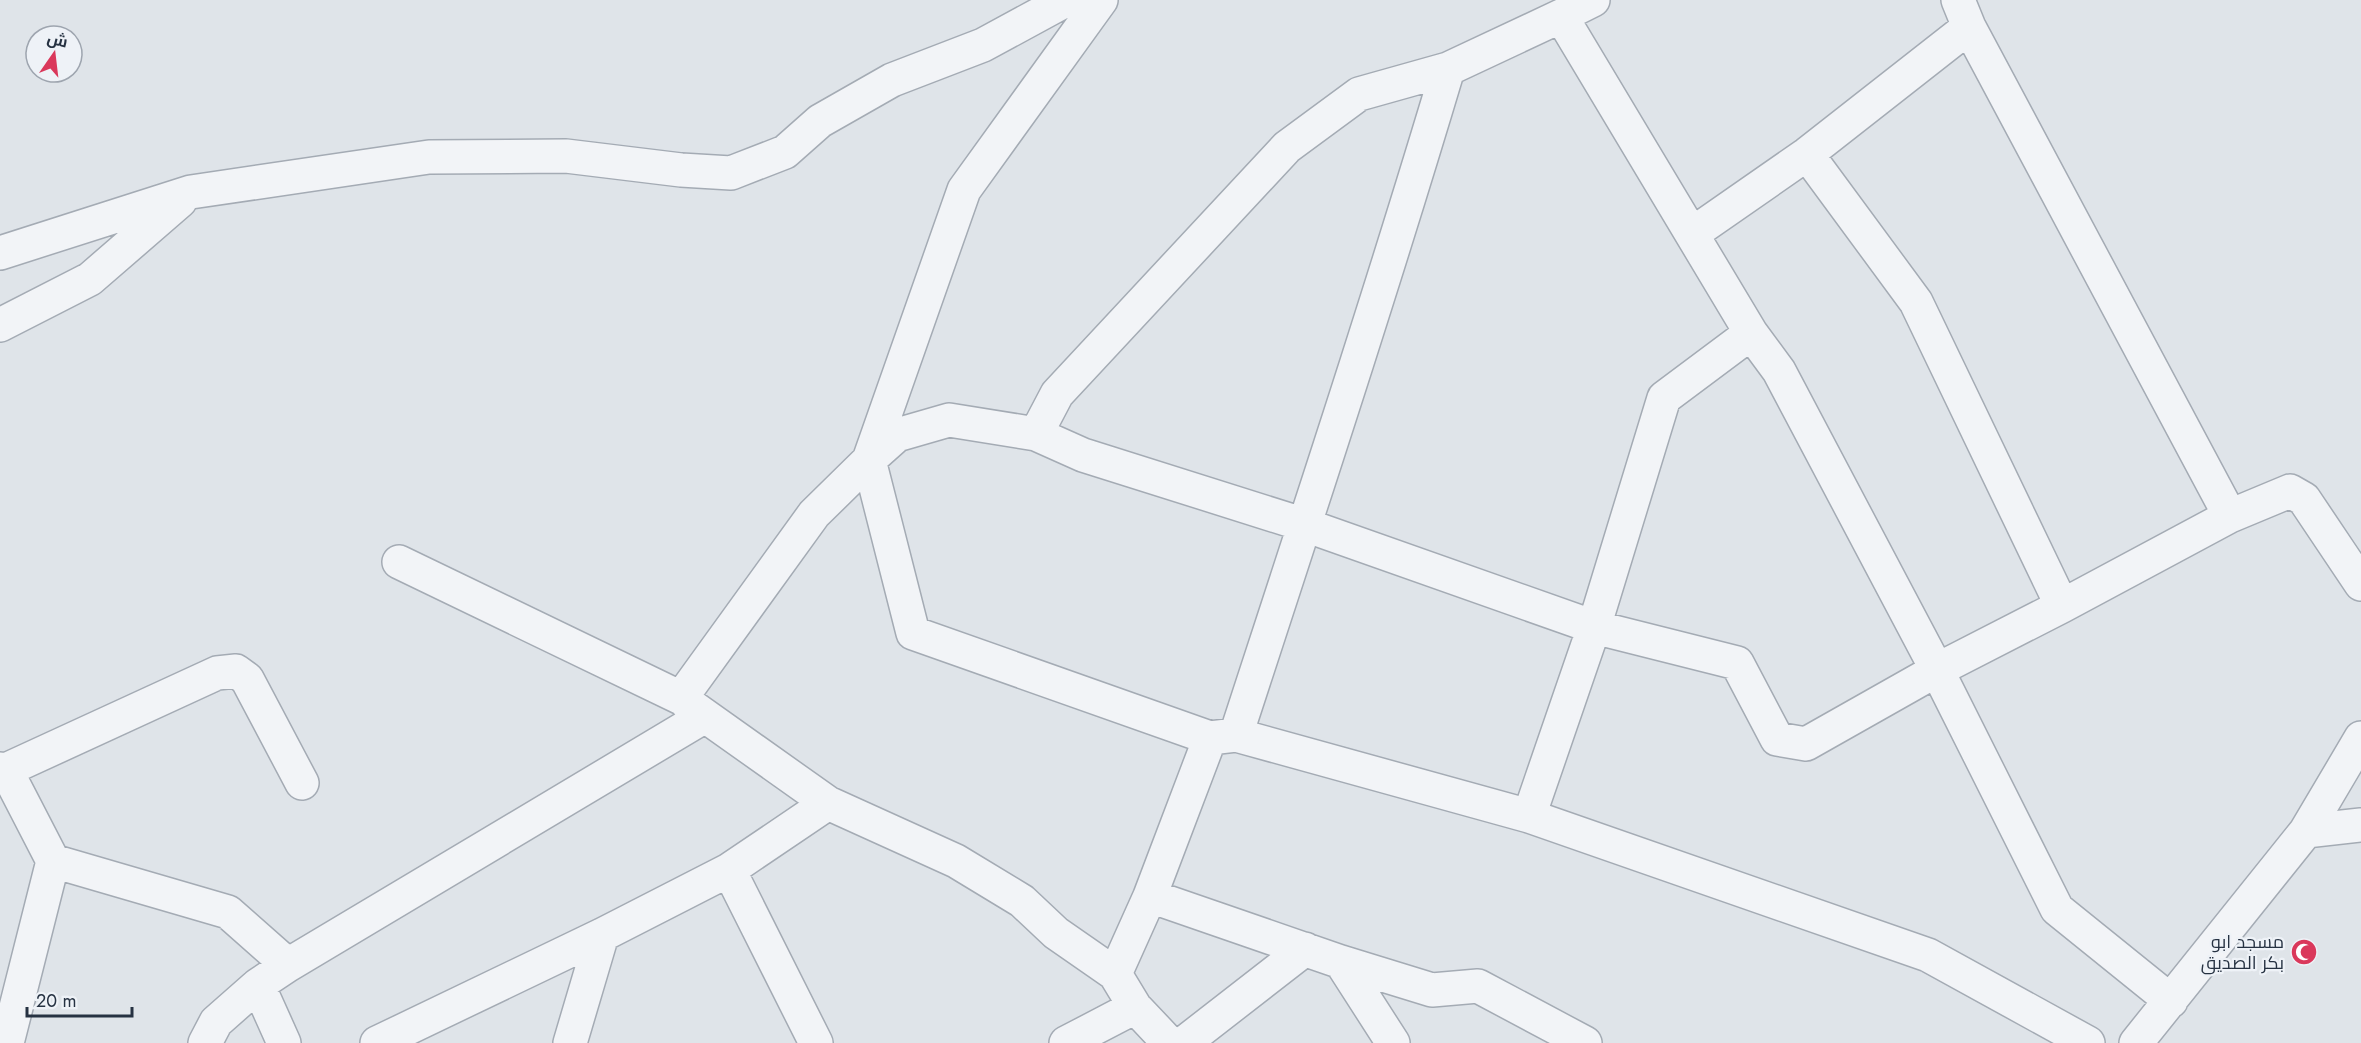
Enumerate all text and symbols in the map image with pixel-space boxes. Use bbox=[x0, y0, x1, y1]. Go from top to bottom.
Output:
north arrow bbox=[24, 24, 84, 84]
text: ش bbox=[45, 26, 70, 54]
place label: مسجد ابو بكر الصديق bbox=[2201, 929, 2284, 976]
mosque icon: مسجد ابو بكر الصديق bbox=[2289, 937, 2319, 967]
scale bar bbox=[27, 980, 132, 1018]
text: 20 m bbox=[36, 988, 76, 1014]

